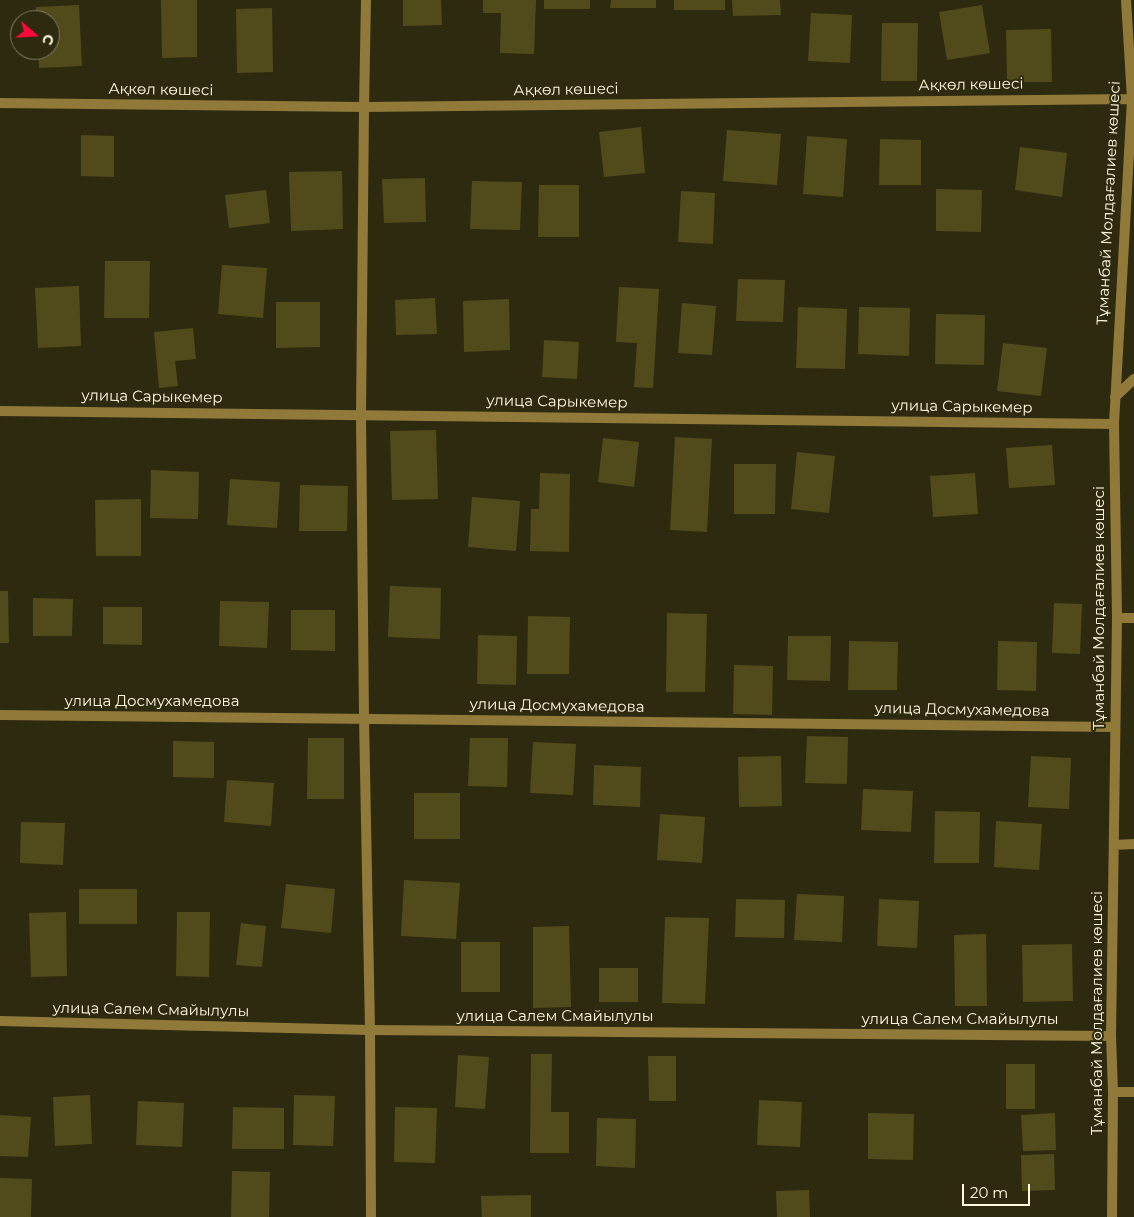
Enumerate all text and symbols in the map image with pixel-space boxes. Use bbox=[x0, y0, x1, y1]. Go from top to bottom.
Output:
north arrow bbox=[10, 10, 60, 60]
text: С bbox=[38, 32, 58, 47]
street label: Ақкөл көшесі bbox=[918, 75, 1024, 95]
street label: Ақкөл көшесі bbox=[108, 80, 214, 100]
street label: Ақкөл көшесі bbox=[513, 80, 619, 100]
street label: Тұманбай Молдағалиев көшесі bbox=[1094, 81, 1124, 325]
street label: улица Сарыкемер bbox=[81, 387, 223, 407]
street label: улица Сарыкемер bbox=[486, 392, 628, 412]
street label: улица Сарыкемер bbox=[891, 397, 1033, 417]
street label: Тұманбай Молдағалиев көшесі bbox=[1091, 486, 1109, 730]
street label: улица Досмухамедова bbox=[65, 693, 239, 711]
street label: улица Досмухамедова bbox=[469, 695, 645, 717]
street label: улица Досмухамедова bbox=[874, 699, 1050, 721]
street label: Тұманбай Молдағалиев көшесі bbox=[1089, 891, 1107, 1135]
street label: улица Салем Смайылулы bbox=[52, 999, 250, 1021]
street label: улица Салем Смайылулы bbox=[457, 1008, 653, 1026]
street label: улица Салем Смайылулы bbox=[862, 1011, 1058, 1029]
scale bar bbox=[964, 1174, 1032, 1206]
text: 20 m bbox=[970, 1183, 1008, 1202]

